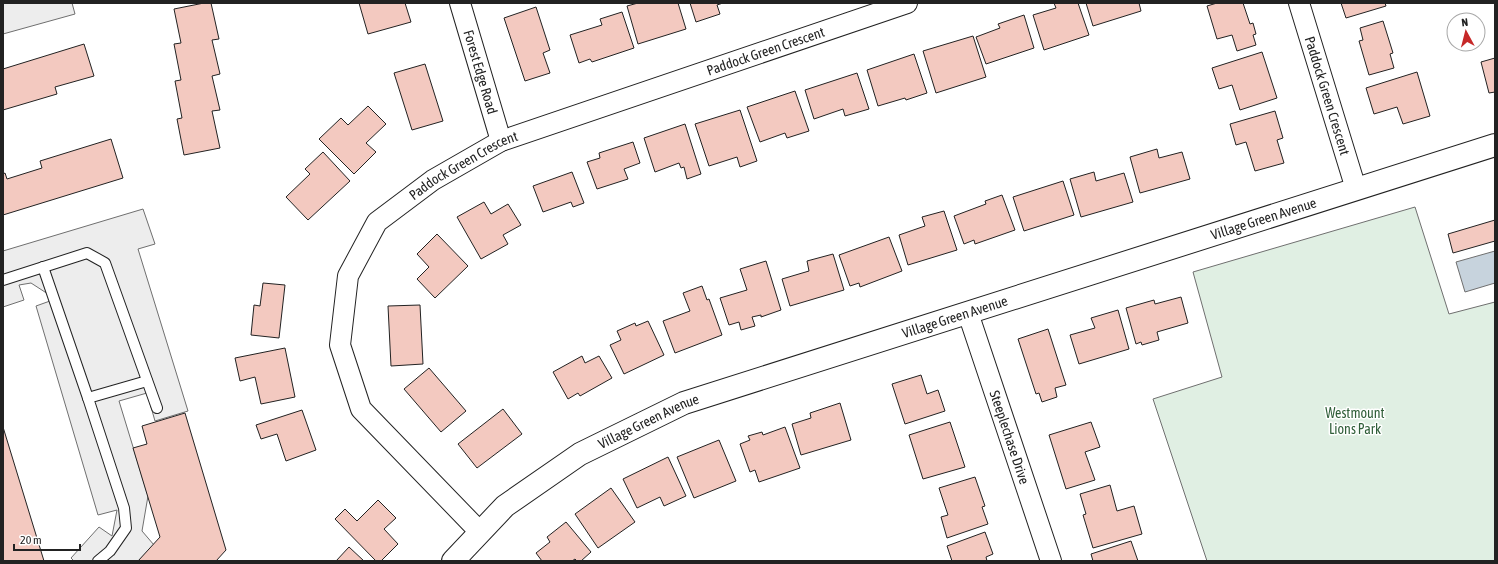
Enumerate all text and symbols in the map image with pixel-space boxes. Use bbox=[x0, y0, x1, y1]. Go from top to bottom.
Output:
north arrow bbox=[1446, 12, 1486, 52]
text: N bbox=[1461, 16, 1469, 28]
street label: Paddock Green Crescent bbox=[705, 24, 826, 79]
street label: Forest Edge Road bbox=[460, 28, 501, 116]
street label: Paddock Green Crescent bbox=[1302, 34, 1353, 157]
street label: Paddock Green Crescent bbox=[406, 128, 520, 203]
street label: Village Green Avenue bbox=[1209, 194, 1318, 243]
street label: Village Green Avenue bbox=[900, 293, 1010, 341]
street label: Steeplechase Drive bbox=[986, 388, 1033, 486]
street label: Village Green Avenue bbox=[595, 391, 701, 452]
park label: Westmount Lions Park bbox=[1325, 405, 1385, 437]
scale bar bbox=[14, 526, 80, 552]
text: 20 m bbox=[20, 533, 42, 547]

